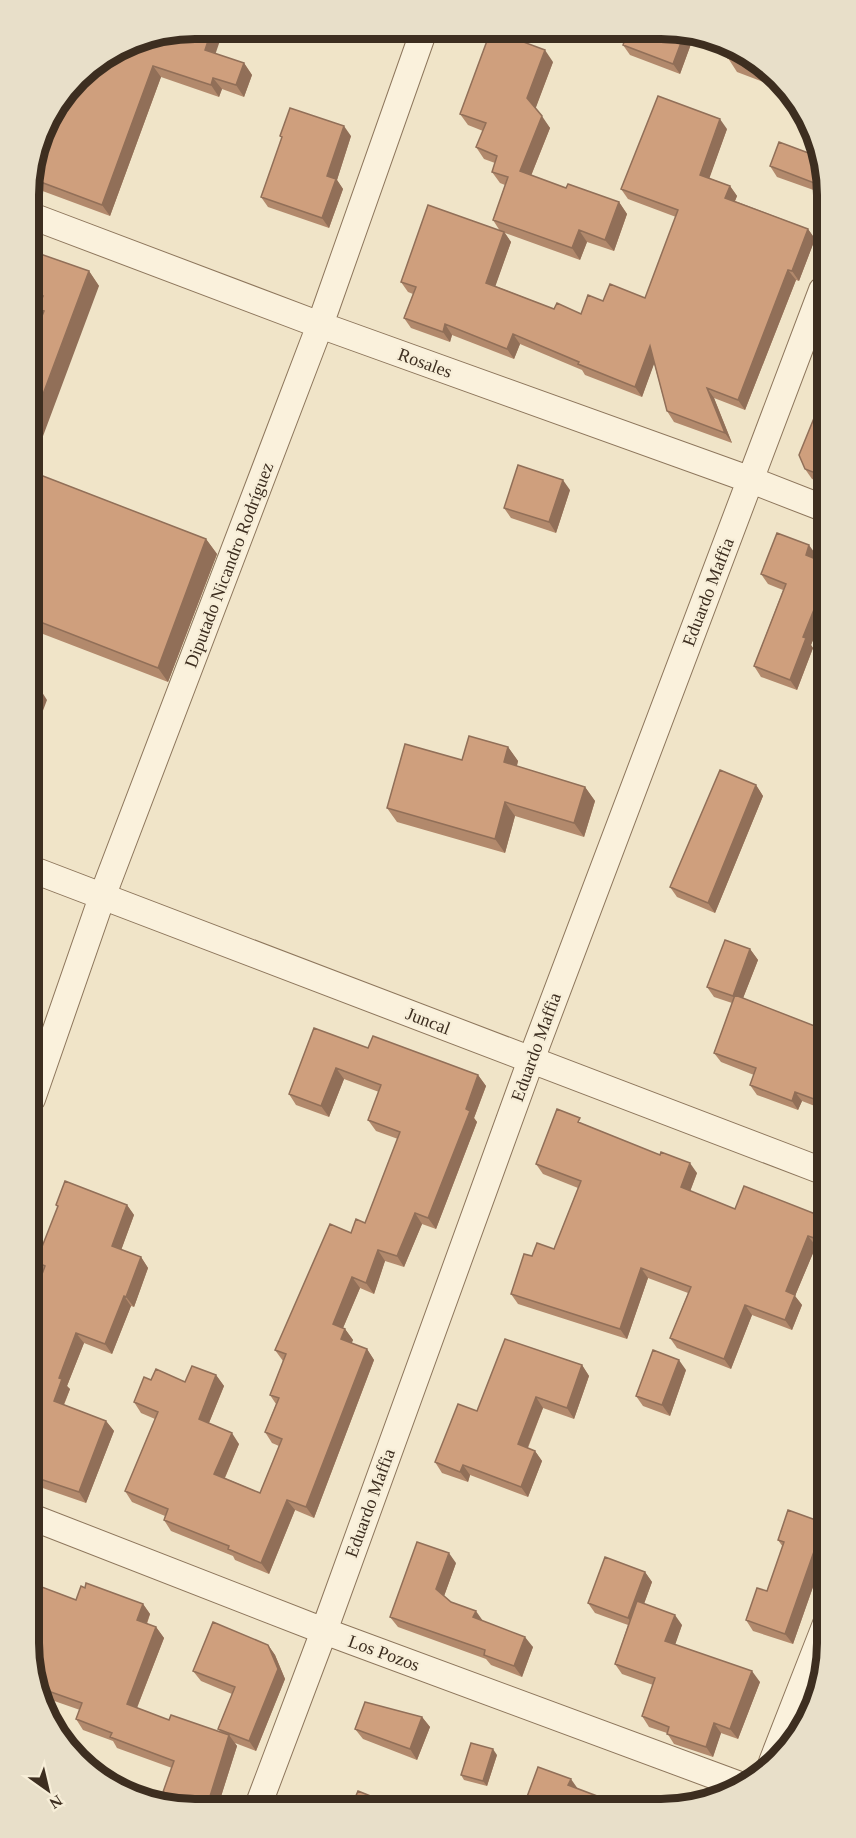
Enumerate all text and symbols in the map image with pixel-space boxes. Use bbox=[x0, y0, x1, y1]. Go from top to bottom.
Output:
street label: Rosales bbox=[395, 344, 455, 382]
street label: Diputado Nicandro Rodríguez bbox=[181, 460, 277, 670]
street label: Eduardo Maffia bbox=[678, 535, 738, 649]
street label: Eduardo Maffia bbox=[507, 990, 565, 1104]
street label: Juncal bbox=[403, 1003, 453, 1039]
street label: Eduardo Maffia bbox=[341, 1446, 399, 1560]
street label: Los Pozos bbox=[346, 1631, 422, 1675]
north arrow bbox=[18, 1760, 78, 1820]
text: N bbox=[46, 1792, 66, 1813]

